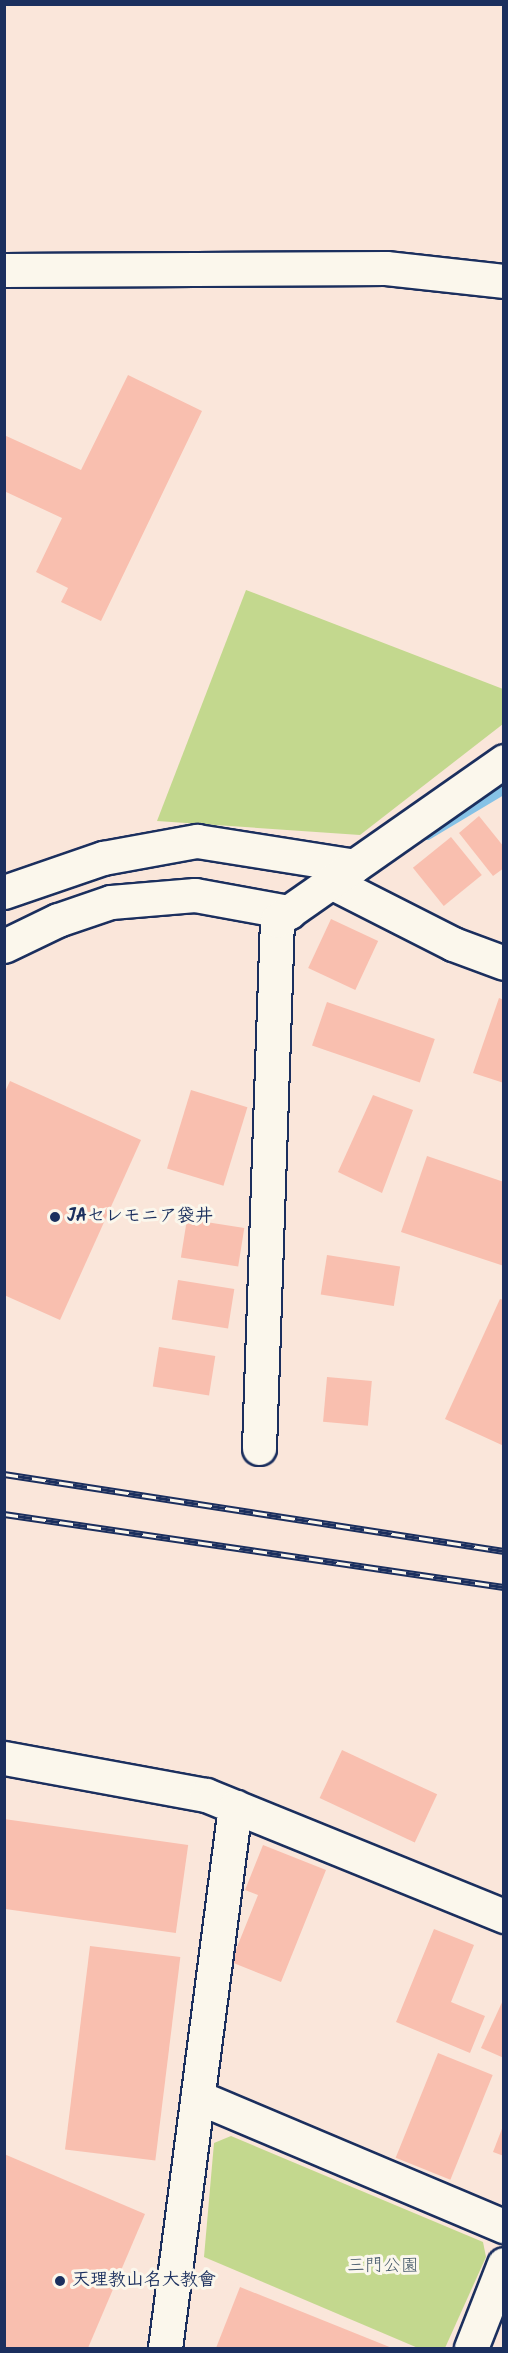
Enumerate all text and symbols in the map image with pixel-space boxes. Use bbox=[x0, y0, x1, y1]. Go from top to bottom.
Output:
place label: JAセレモニア袋井 bbox=[67, 1206, 213, 1228]
marker: JAセレモニア袋井 bbox=[48, 1210, 62, 1224]
park label: 三門公園 bbox=[347, 2256, 419, 2278]
place label: 天理教山名大教會 bbox=[72, 2270, 216, 2292]
marker: 天理教山名大教會 bbox=[53, 2274, 67, 2288]

